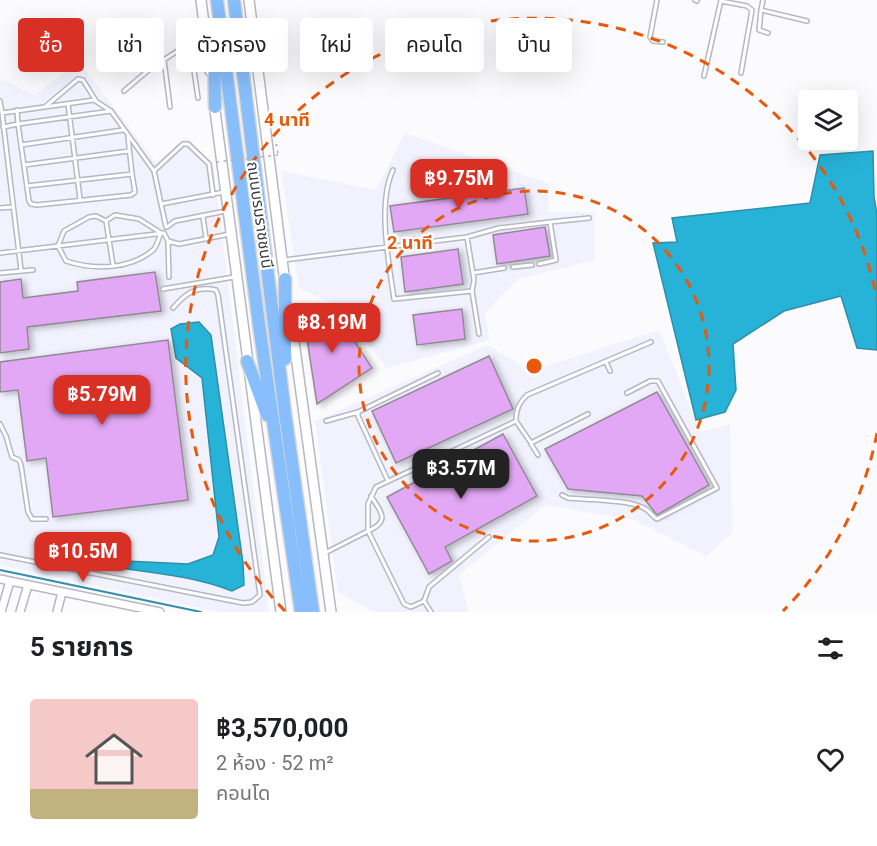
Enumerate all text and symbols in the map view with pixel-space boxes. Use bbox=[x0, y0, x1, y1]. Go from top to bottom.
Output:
chip: ซื้อ bbox=[18, 18, 84, 72]
chip: เช่า bbox=[96, 18, 164, 72]
chip: ตัวกรอง bbox=[176, 18, 288, 72]
chip: ใหม่ bbox=[300, 18, 373, 72]
chip: คอนโด bbox=[385, 18, 484, 72]
chip: บ้าน bbox=[496, 18, 572, 72]
map controls bbox=[798, 90, 858, 150]
button: layers bbox=[798, 90, 858, 150]
text: 4 นาที bbox=[264, 109, 310, 130]
pin: ฿9.75M bbox=[410, 159, 508, 210]
street label: ถนนบรมราชชนนี bbox=[243, 160, 277, 270]
text: ฿9.75M bbox=[424, 166, 494, 190]
text: 2 นาที bbox=[387, 232, 433, 253]
pin: ฿8.19M bbox=[283, 303, 381, 354]
text: ฿8.19M bbox=[297, 310, 367, 334]
centre of rings bbox=[524, 356, 544, 376]
pin: ฿5.79M bbox=[53, 375, 151, 426]
text: ฿5.79M bbox=[67, 382, 137, 406]
pin: ฿3.57M bbox=[412, 449, 510, 500]
text: ฿3.57M bbox=[426, 456, 496, 480]
pin: ฿10.5M bbox=[34, 532, 132, 583]
text: ฿10.5M bbox=[48, 539, 118, 563]
text: 5 รายการ bbox=[30, 632, 133, 662]
icon: filters bbox=[814, 632, 847, 665]
text: ฿3,570,000 bbox=[216, 713, 348, 743]
icon: home bbox=[78, 723, 150, 795]
icon: heart bbox=[814, 743, 847, 776]
text: 2 ห้อง · 52 m² bbox=[216, 751, 334, 775]
text: คอนโด bbox=[216, 781, 270, 805]

